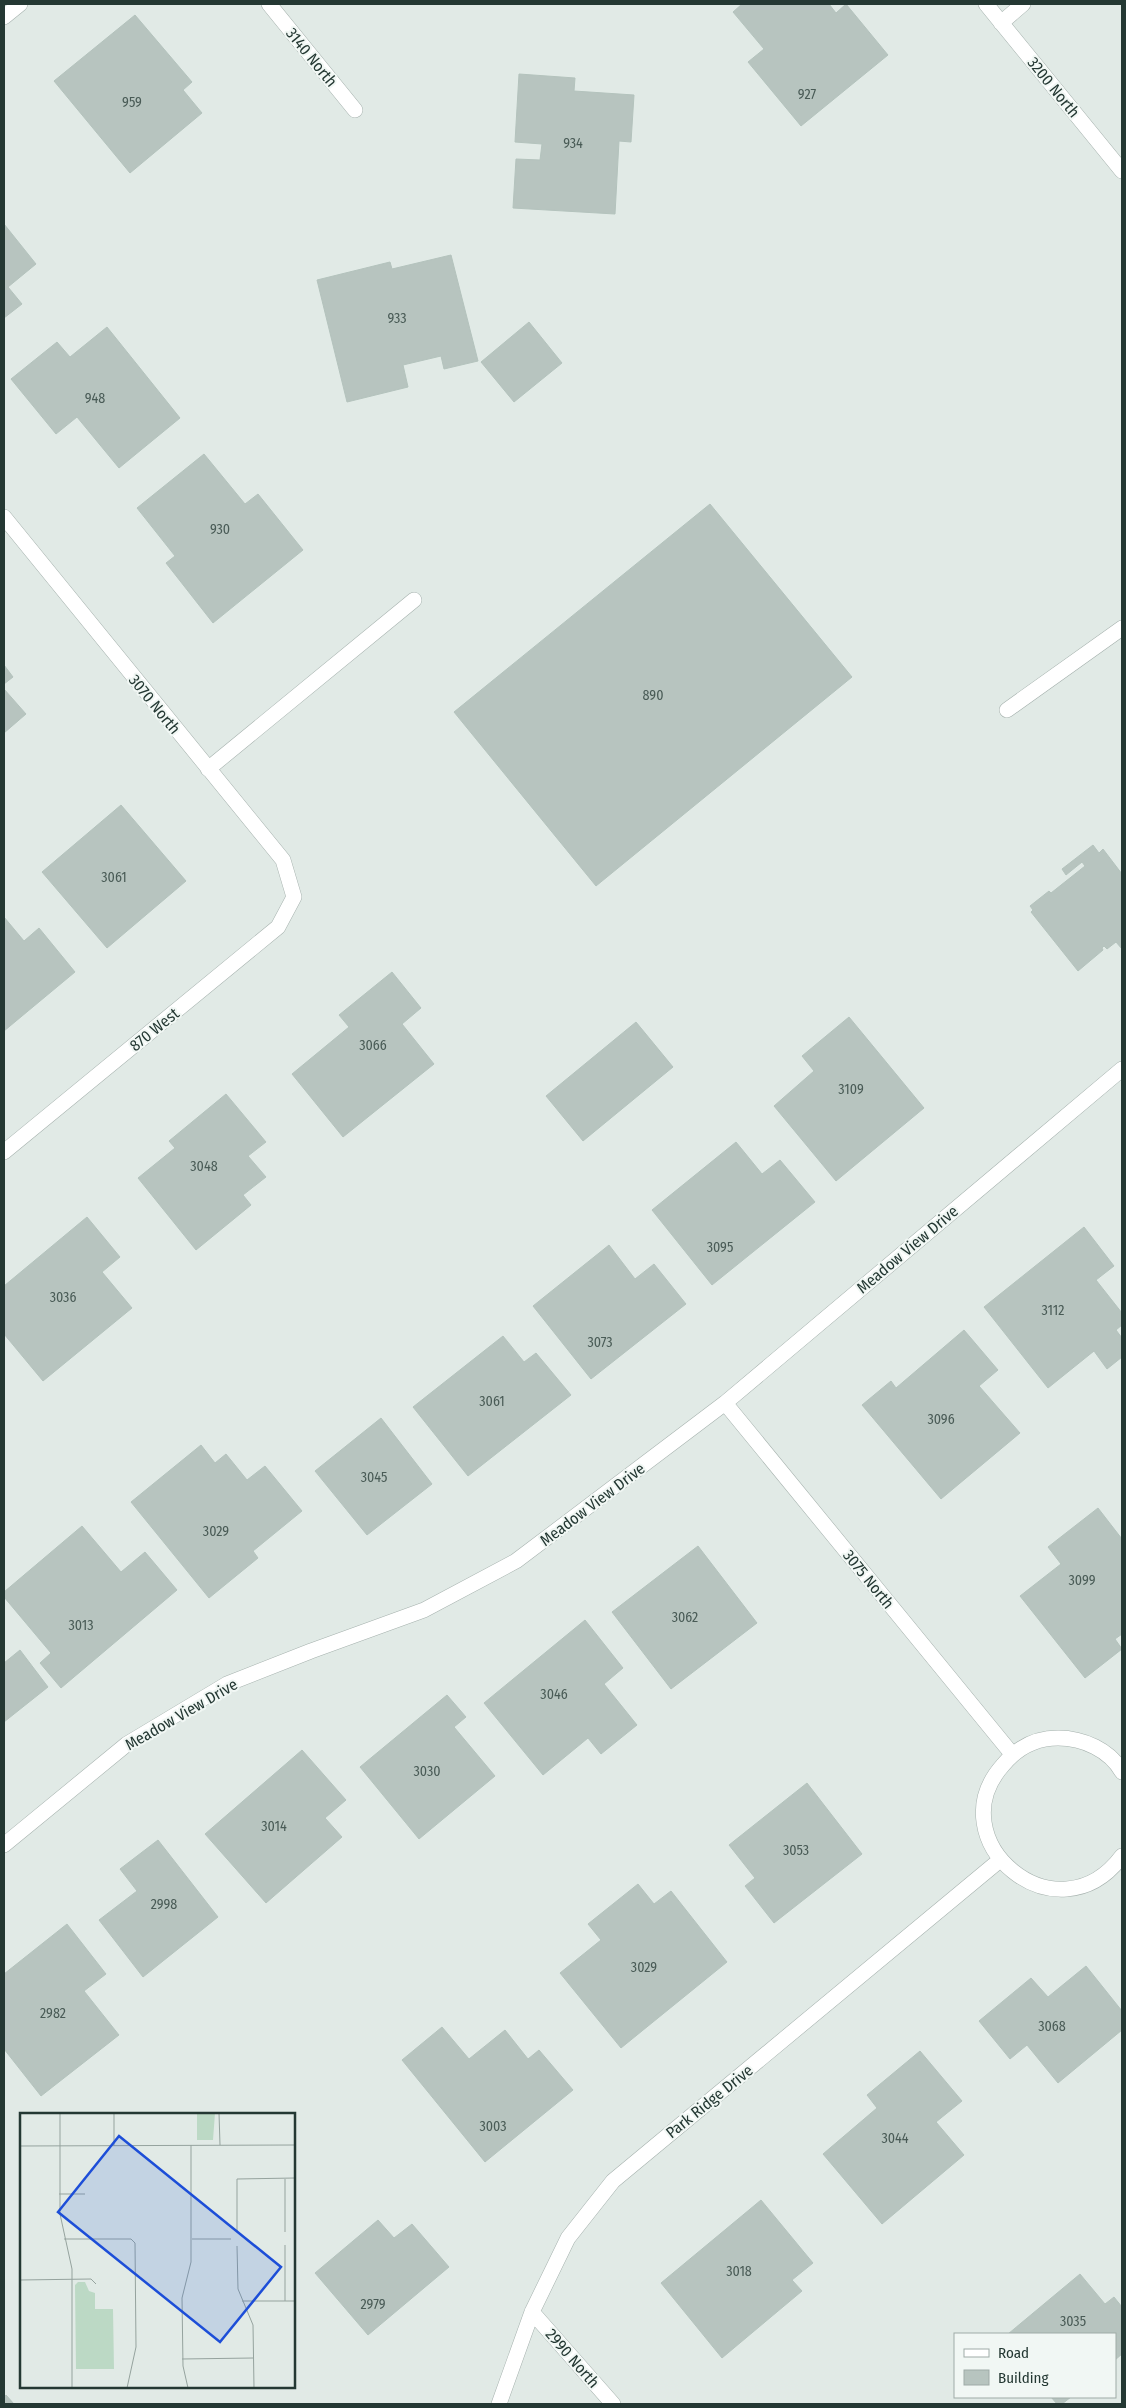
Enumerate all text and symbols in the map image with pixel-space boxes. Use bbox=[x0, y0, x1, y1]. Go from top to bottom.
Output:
street label: 3140 North bbox=[282, 24, 341, 91]
street label: 3200 North bbox=[1024, 53, 1084, 121]
house number: 927 bbox=[798, 86, 816, 103]
house number: 959 bbox=[122, 94, 142, 111]
house number: 934 bbox=[563, 135, 583, 152]
house number: 933 bbox=[387, 310, 407, 327]
house number: 948 bbox=[85, 390, 105, 407]
house number: 930 bbox=[210, 521, 230, 538]
street label: 3070 North bbox=[125, 671, 184, 738]
house number: 890 bbox=[643, 687, 663, 704]
house number: 3061 bbox=[101, 869, 127, 886]
street label: 870 West bbox=[126, 1003, 183, 1055]
house number: 3066 bbox=[359, 1037, 387, 1054]
house number: 3109 bbox=[838, 1081, 864, 1098]
house number: 3048 bbox=[190, 1158, 218, 1175]
street label: Meadow View Drive bbox=[853, 1201, 962, 1297]
house number: 3095 bbox=[707, 1239, 733, 1256]
house number: 3036 bbox=[50, 1289, 76, 1306]
house number: 3112 bbox=[1042, 1302, 1064, 1319]
house number: 3073 bbox=[587, 1334, 613, 1351]
house number: 3061 bbox=[479, 1393, 505, 1410]
house number: 3096 bbox=[927, 1411, 955, 1428]
street label: Meadow View Drive bbox=[536, 1459, 649, 1550]
house number: 3045 bbox=[361, 1469, 387, 1486]
house number: 3029 bbox=[203, 1523, 229, 1540]
street label: 3075 North bbox=[839, 1546, 898, 1612]
house number: 3099 bbox=[1068, 1572, 1096, 1589]
house number: 3062 bbox=[672, 1609, 698, 1626]
house number: 3013 bbox=[68, 1617, 94, 1634]
street label: Meadow View Drive bbox=[122, 1675, 241, 1754]
house number: 3046 bbox=[540, 1686, 568, 1703]
house number: 3030 bbox=[413, 1763, 441, 1780]
house number: 3014 bbox=[261, 1818, 287, 1835]
house number: 3053 bbox=[783, 1842, 809, 1859]
house number: 2998 bbox=[151, 1896, 177, 1913]
house number: 3029 bbox=[631, 1959, 657, 1976]
house number: 2982 bbox=[40, 2005, 66, 2022]
house number: 3068 bbox=[1038, 2018, 1066, 2035]
street label: Park Ridge Drive bbox=[662, 2060, 757, 2142]
inset map bbox=[20, 2113, 295, 2388]
house number: 3003 bbox=[479, 2118, 507, 2135]
house number: 3044 bbox=[881, 2130, 909, 2147]
house number: 3018 bbox=[726, 2263, 752, 2280]
house number: 2979 bbox=[361, 2296, 386, 2313]
house number: 3035 bbox=[1060, 2313, 1086, 2330]
street label: 2990 North bbox=[542, 2325, 603, 2392]
legend bbox=[954, 2333, 1116, 2398]
text: Road bbox=[998, 2344, 1029, 2362]
text: Building bbox=[998, 2369, 1049, 2387]

